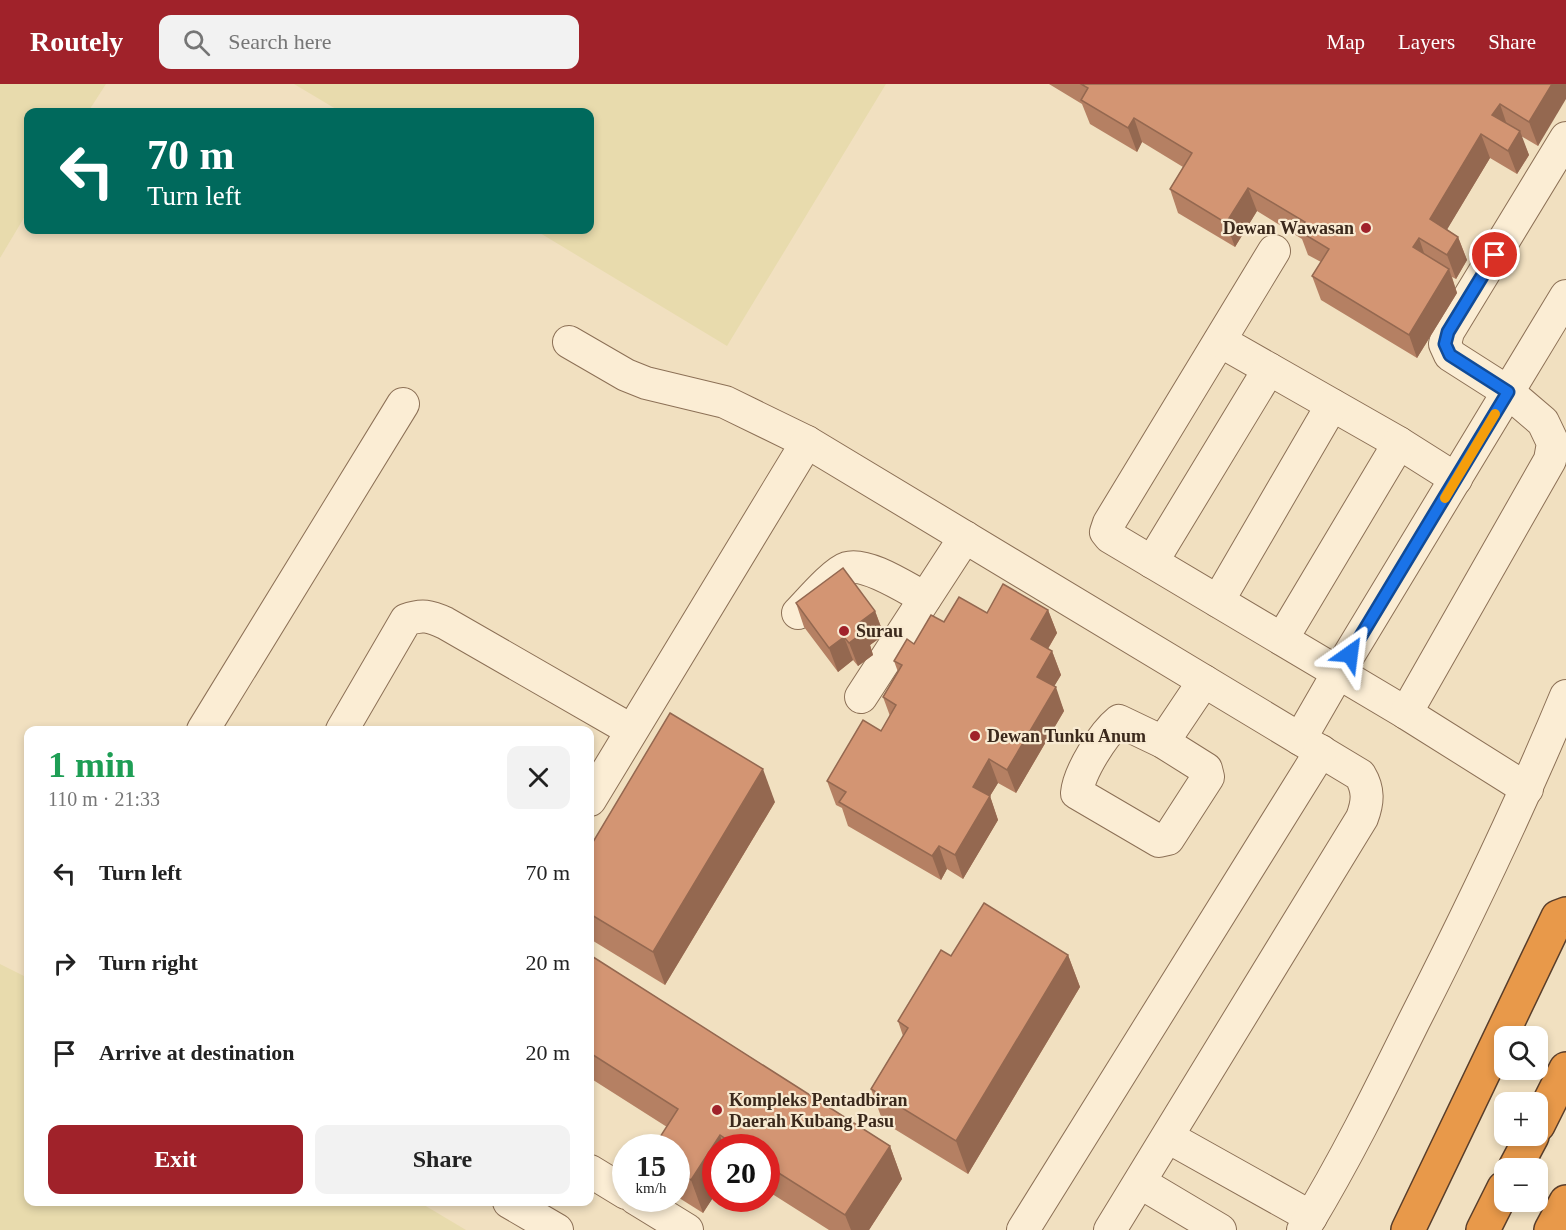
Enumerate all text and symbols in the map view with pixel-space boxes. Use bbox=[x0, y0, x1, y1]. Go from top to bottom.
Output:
search box bbox=[159, 15, 579, 69]
text: Routely bbox=[30, 26, 123, 57]
icon: search bbox=[180, 26, 213, 59]
text: Search here bbox=[228, 29, 332, 54]
text: Map bbox=[1327, 30, 1365, 54]
text: Layers bbox=[1398, 30, 1455, 54]
text: Share bbox=[1488, 30, 1536, 54]
icon: left bbox=[48, 132, 126, 210]
text: 70 m bbox=[147, 132, 235, 178]
text: Turn left bbox=[147, 181, 241, 211]
place label: Dewan Wawasan bbox=[1223, 218, 1354, 238]
marker: Dewan Wawasan bbox=[1359, 221, 1373, 235]
pin bbox=[1469, 229, 1520, 280]
icon: arrive bbox=[1478, 238, 1511, 271]
place label: Surau bbox=[856, 621, 903, 641]
position arrow bbox=[1318, 622, 1382, 686]
marker: Surau bbox=[837, 624, 851, 638]
place label: Dewan Tunku Anum bbox=[987, 726, 1146, 746]
marker: Dewan Tunku Anum bbox=[968, 729, 982, 743]
text: 1 min bbox=[48, 745, 135, 785]
button: close bbox=[507, 746, 570, 809]
text: 110 m · 21:33 bbox=[48, 788, 160, 810]
icon: left bbox=[48, 857, 81, 890]
text: Turn left bbox=[99, 860, 182, 885]
text: 70 m bbox=[525, 860, 570, 885]
icon: right bbox=[48, 947, 81, 980]
text: Turn right bbox=[99, 950, 198, 975]
text: 20 m bbox=[525, 950, 570, 975]
map controls bbox=[1494, 1026, 1548, 1212]
button: search bbox=[1494, 1026, 1548, 1080]
icon: arrive bbox=[48, 1037, 81, 1070]
text: Arrive at destination bbox=[99, 1040, 295, 1065]
text: 20 m bbox=[525, 1040, 570, 1065]
place label: Kompleks Pentadbiran Daerah Kubang Pasu bbox=[729, 1090, 908, 1131]
button: + bbox=[1494, 1092, 1548, 1146]
marker: Kompleks Pentadbiran Daerah Kubang Pasu bbox=[710, 1103, 724, 1117]
button: Exit bbox=[48, 1125, 303, 1194]
button: Share bbox=[315, 1125, 570, 1194]
speed limit sign: 20 bbox=[702, 1134, 780, 1212]
text: 15 bbox=[636, 1149, 666, 1182]
button: − bbox=[1494, 1158, 1548, 1212]
text: km/h bbox=[636, 1180, 666, 1196]

